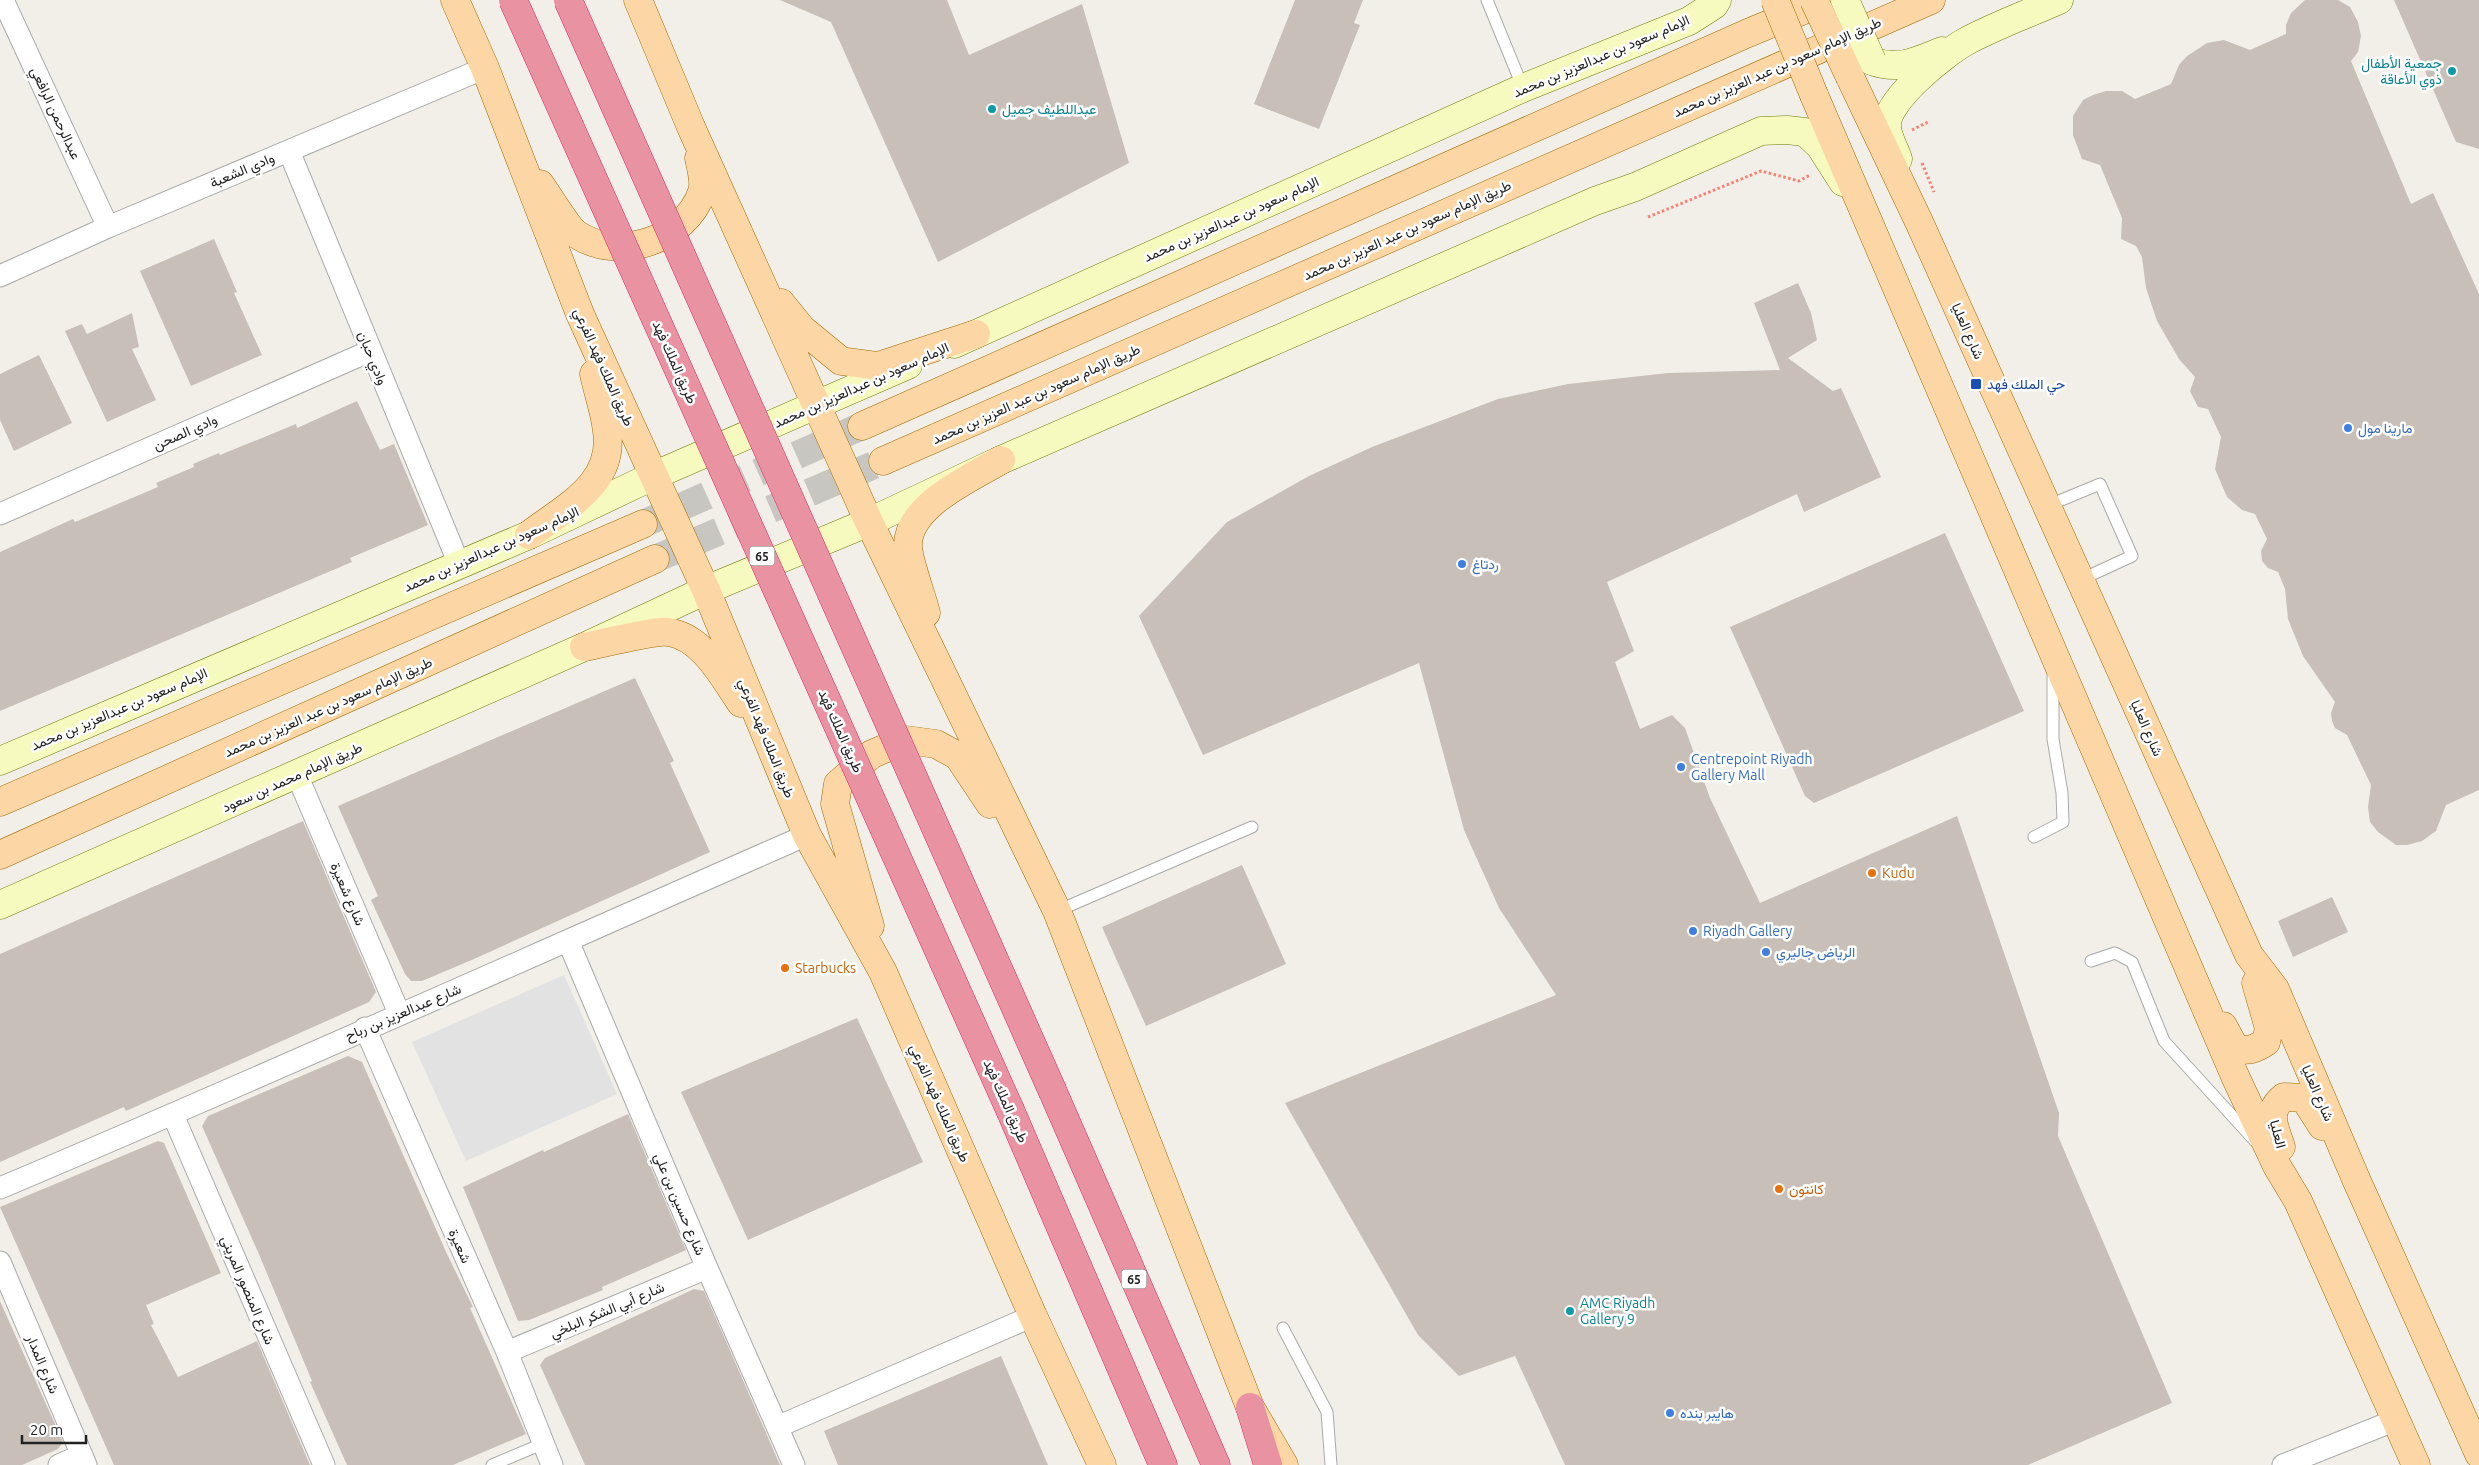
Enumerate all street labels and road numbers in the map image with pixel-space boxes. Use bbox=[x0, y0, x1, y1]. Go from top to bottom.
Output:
street label: الإمام سعود بن عبدالعزيز بن محمد bbox=[1510, 11, 1692, 102]
street label: طريق الإمام سعود بن عبد العزيز بن محمد bbox=[1670, 14, 1884, 122]
street label: عبدالرحمن الرافعي bbox=[24, 64, 84, 164]
street label: وادي الشعبة bbox=[207, 149, 278, 194]
street label: الإمام سعود بن عبدالعزيز بن محمد bbox=[1141, 173, 1322, 267]
street label: طريق الإمام سعود بن عبد العزيز بن محمد bbox=[1300, 177, 1514, 285]
street label: شارع العليا bbox=[1946, 300, 1987, 363]
street label: طريق الملك فهد الفرعي bbox=[567, 305, 637, 430]
street label: طريق الملك فهد bbox=[649, 318, 700, 406]
street label: وادي حبان bbox=[351, 329, 391, 389]
street label: الإمام سعود بن عبدالعزيز بن محمد bbox=[771, 339, 952, 433]
street label: طريق الإمام سعود بن عبد العزيز بن محمد bbox=[929, 341, 1143, 449]
street label: وادي الصحن bbox=[151, 411, 221, 457]
street label: الإمام سعود بن عبدالعزيز بن محمد bbox=[401, 503, 582, 597]
road number: 65 bbox=[750, 546, 774, 566]
street label: طريق الإمام سعود بن عبد العزيز بن محمد bbox=[221, 654, 435, 762]
street label: الإمام سعود بن عبدالعزيز بن محمد bbox=[28, 664, 210, 755]
street label: طريق الملك فهد الفرعي bbox=[732, 676, 798, 802]
street label: طريق الملك فهد bbox=[815, 687, 866, 775]
street label: شارع العليا bbox=[2125, 697, 2166, 760]
street label: طريق الإمام محمد بن سعود bbox=[219, 739, 365, 817]
street label: شارع شعيرة bbox=[325, 860, 368, 929]
street label: شارع عبدالعزيز بن رباح bbox=[343, 980, 464, 1046]
street label: طريق الملك فهد الفرعي bbox=[903, 1041, 973, 1166]
street label: طريق الملك فهد bbox=[980, 1057, 1031, 1145]
street label: شارع العليا bbox=[2296, 1062, 2337, 1125]
street label: العليا bbox=[2267, 1118, 2289, 1150]
street label: شارع حسين بن علي bbox=[648, 1150, 709, 1259]
street label: شعيرة bbox=[445, 1227, 475, 1266]
street label: شارع المنصور المريني bbox=[214, 1233, 278, 1348]
road number: 65 bbox=[1122, 1270, 1146, 1288]
street label: شارع أبي الشكر البلخي bbox=[548, 1279, 668, 1345]
street label: شارع المدار bbox=[20, 1331, 63, 1397]

